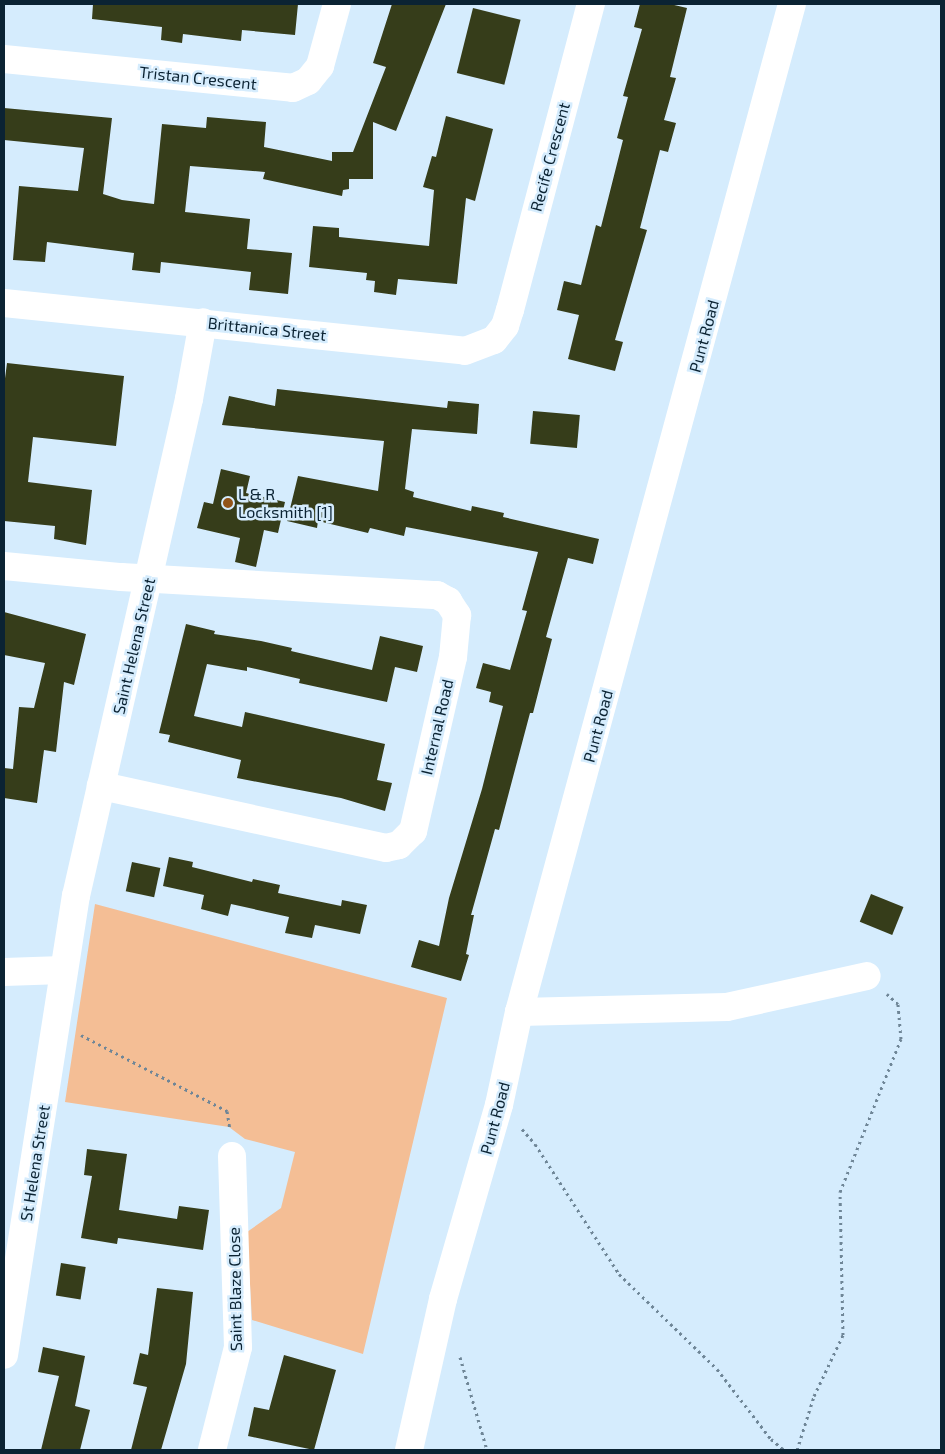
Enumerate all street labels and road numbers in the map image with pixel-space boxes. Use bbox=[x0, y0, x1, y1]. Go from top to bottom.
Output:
street label: Tristan Crescent bbox=[138, 62, 258, 94]
street label: Recife Crescent bbox=[526, 100, 574, 214]
street label: Punt Road bbox=[685, 298, 723, 374]
street label: Brittanica Street bbox=[207, 313, 327, 345]
street label: Saint Helena Street bbox=[109, 576, 159, 716]
street label: Internal Road bbox=[417, 677, 457, 777]
street label: Punt Road bbox=[579, 688, 617, 764]
street label: Punt Road bbox=[476, 1080, 514, 1156]
street label: St Helena Street bbox=[16, 1104, 54, 1222]
street label: Saint Blaze Close bbox=[224, 1227, 246, 1351]

